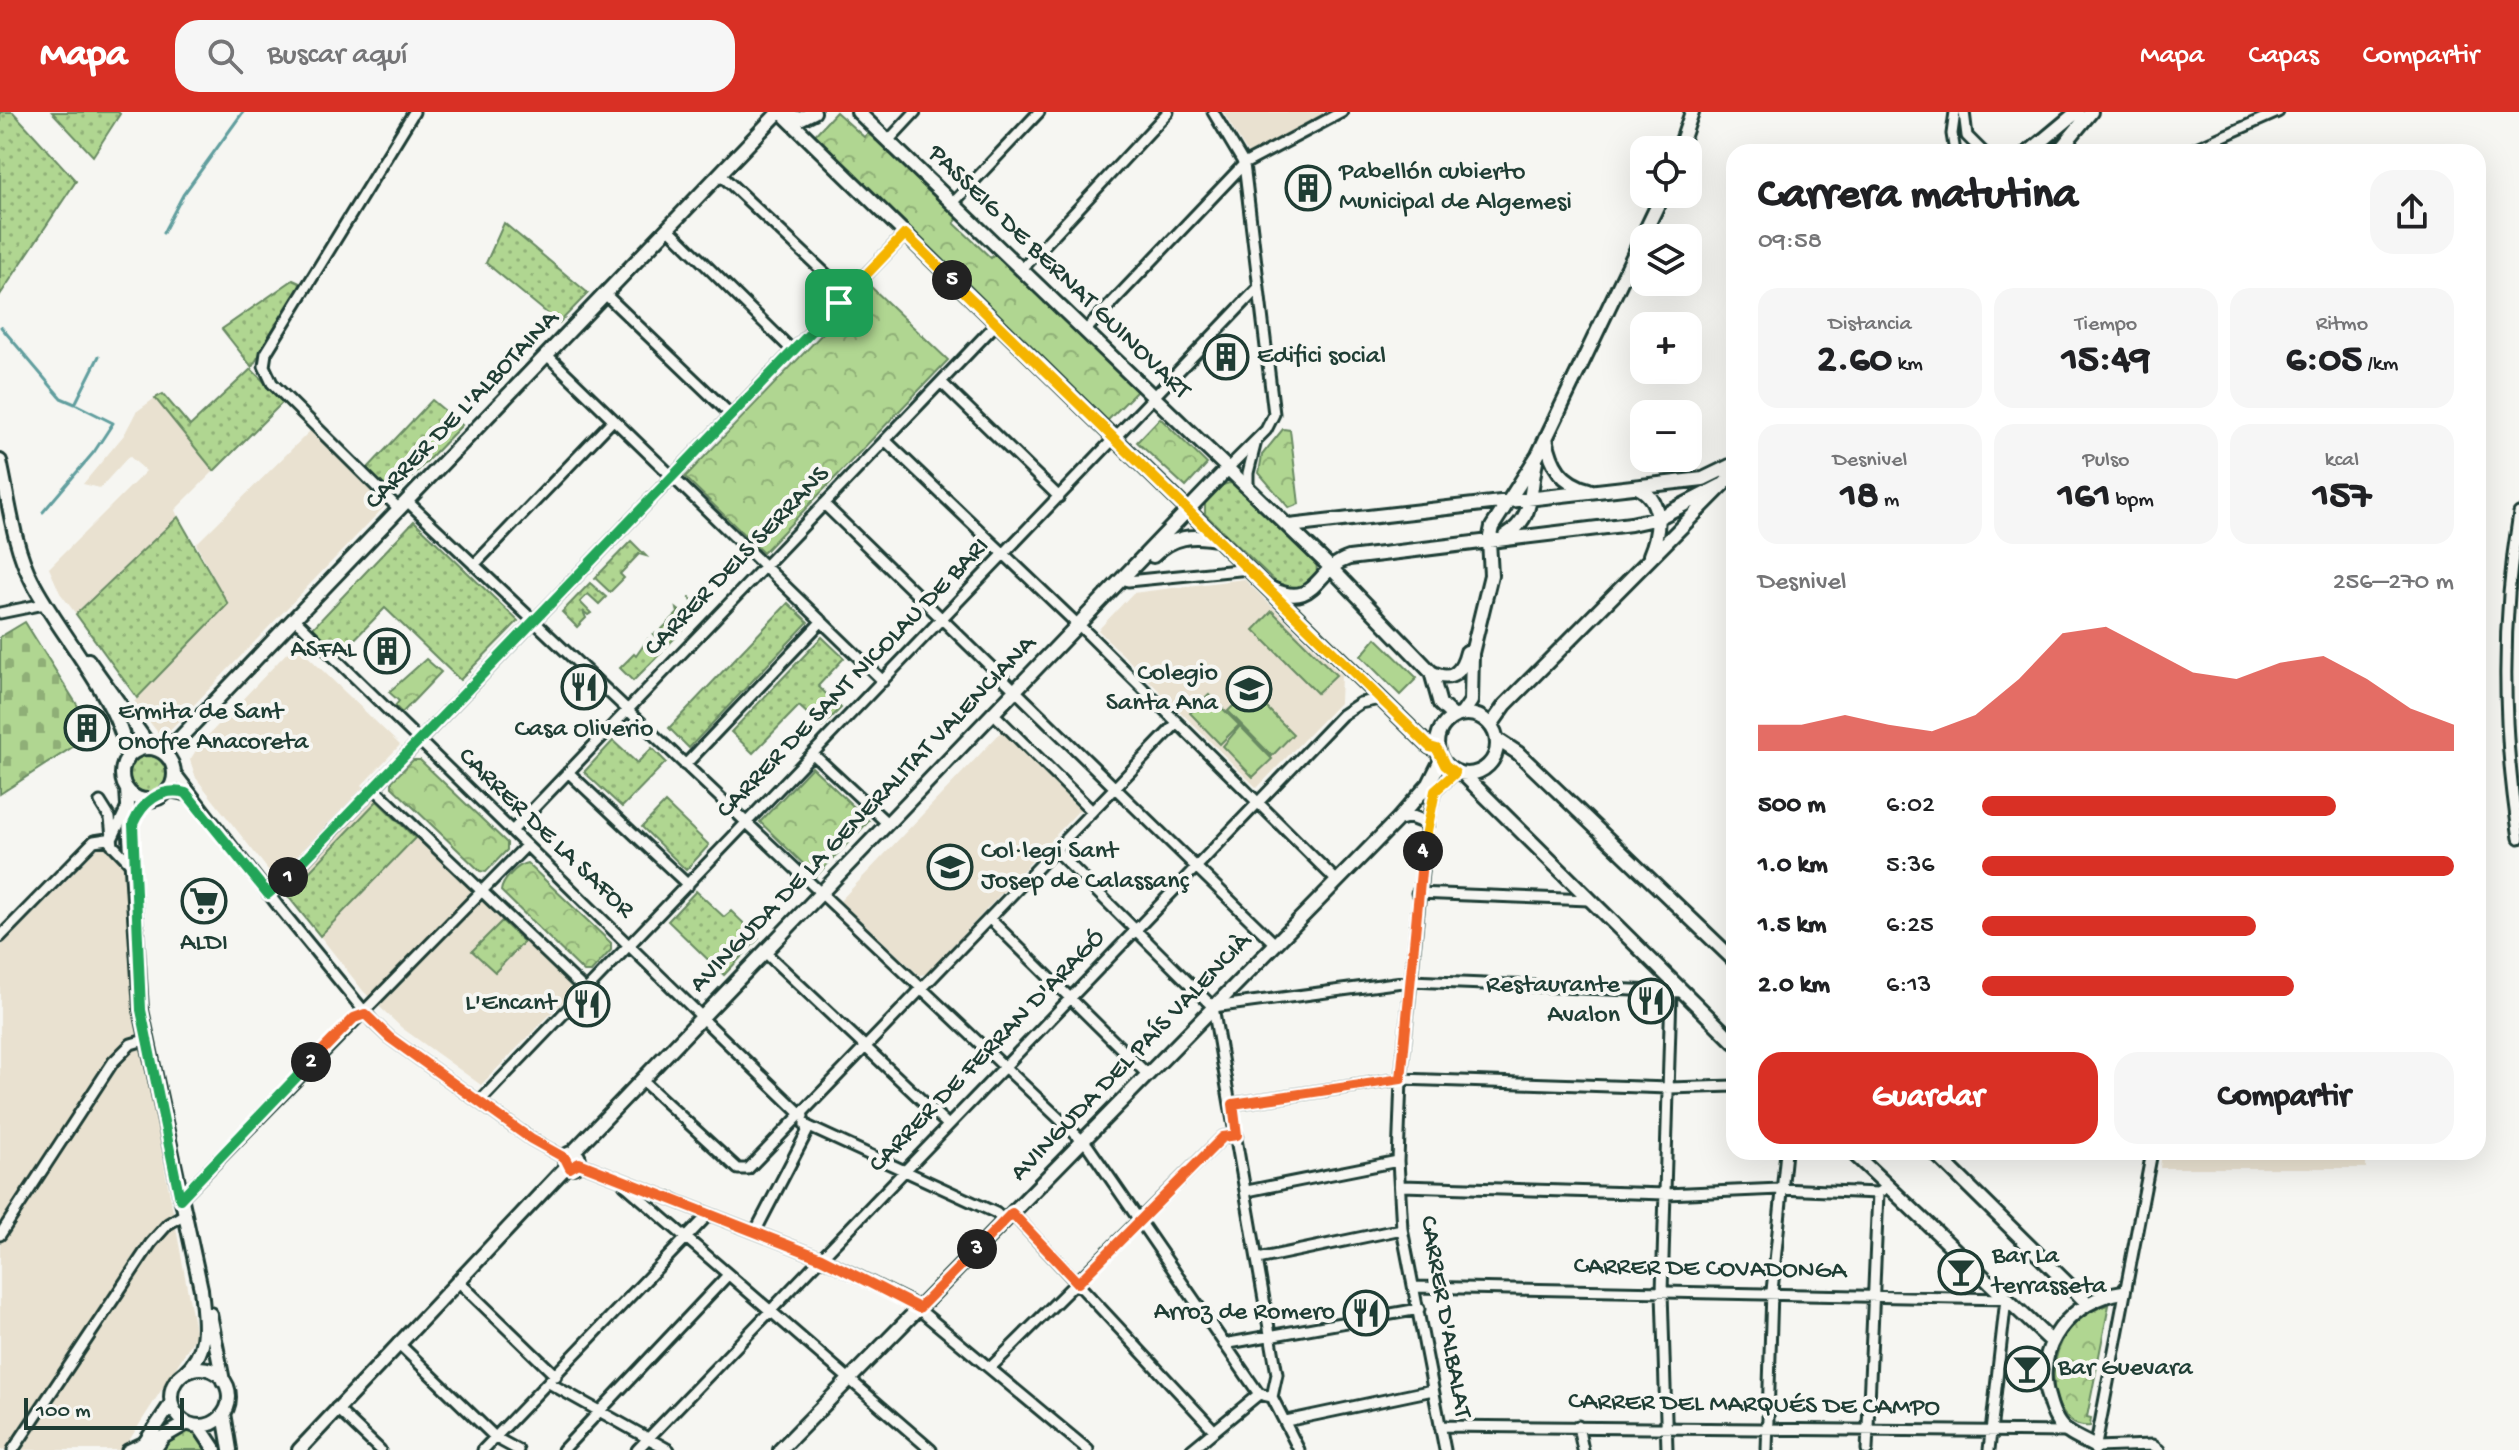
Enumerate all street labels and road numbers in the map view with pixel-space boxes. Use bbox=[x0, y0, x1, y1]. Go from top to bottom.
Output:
street label: PASSEIG DE BERNAT GUINOVART bbox=[919, 138, 1197, 408]
street label: CARRER DE L'ALBOTAINA bbox=[360, 303, 568, 517]
street label: CARRER DELS SERRANS bbox=[639, 459, 838, 664]
street label: CARRER DE SANT NICOLAU DE BARI bbox=[711, 532, 997, 826]
street label: AVINGUDA DE LA GENERALITAT VALENCIANA bbox=[684, 628, 1045, 1000]
street label: CARRER DE LA SAFOR bbox=[450, 742, 641, 927]
street label: CARRER DE FERRAN D'ARAGÓ bbox=[863, 923, 1113, 1180]
street label: AVINGUDA DEL PAÍS VALENCIÀ bbox=[1005, 926, 1260, 1189]
street label: CARRER D'ALBALAT bbox=[1411, 1214, 1477, 1421]
street label: CARRER DE COVADONGA bbox=[1573, 1252, 1848, 1288]
street label: CARRER DEL MARQUÉS DE CAMPO bbox=[1568, 1387, 1941, 1425]

